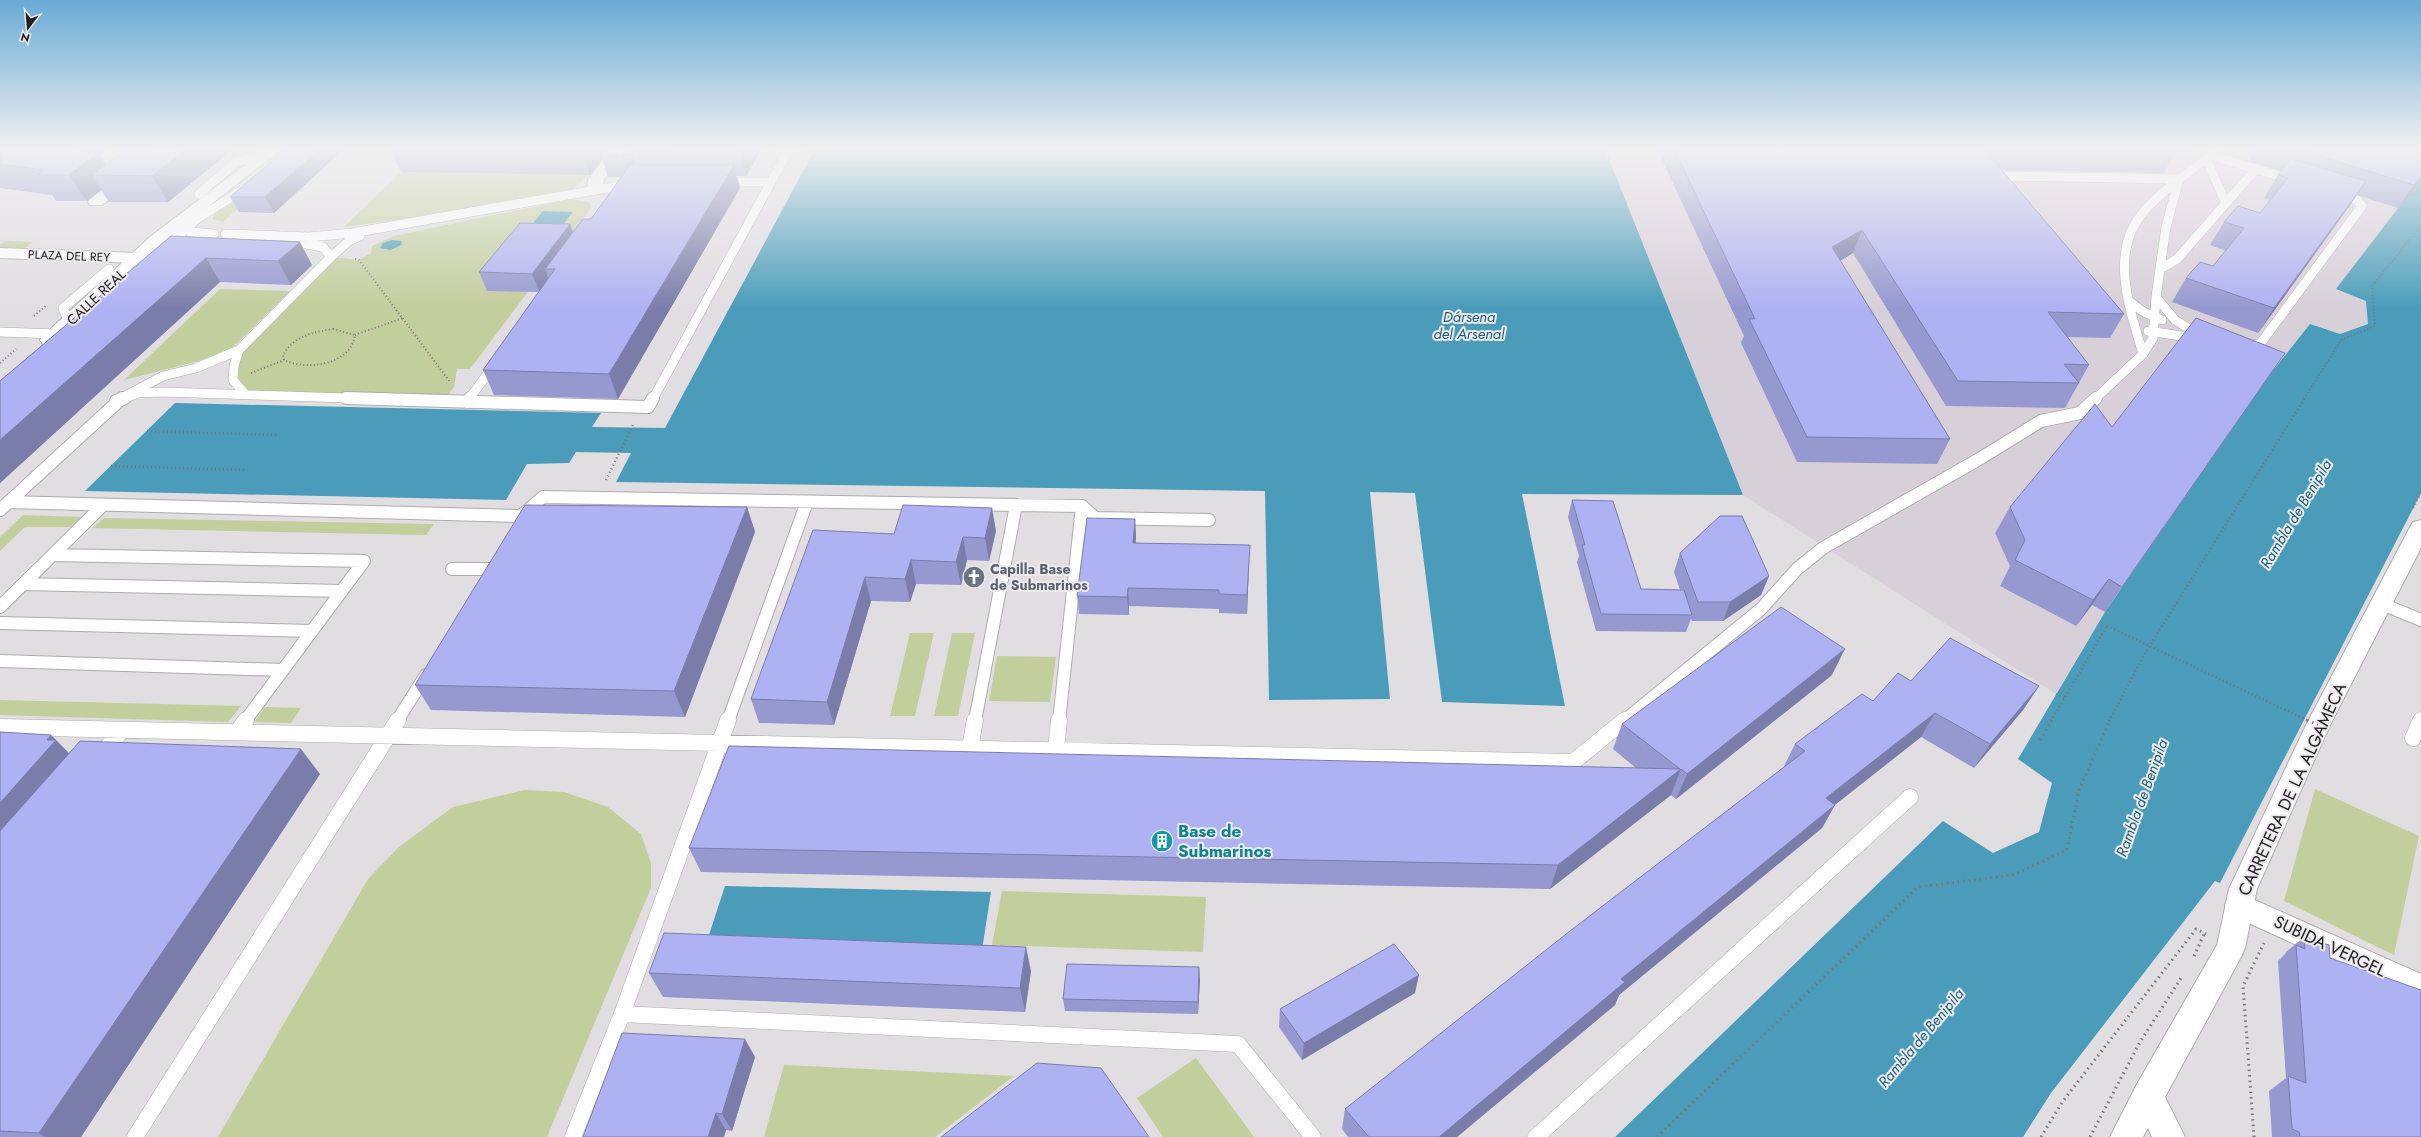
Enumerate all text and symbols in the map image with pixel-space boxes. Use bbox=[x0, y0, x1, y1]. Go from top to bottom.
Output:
north arrow bbox=[8, 8, 48, 48]
text: N bbox=[19, 29, 32, 47]
street label: PLAZA DEL REY bbox=[28, 246, 111, 266]
street label: CALLE REAL bbox=[62, 264, 130, 330]
water label: Dársena del Arsenal bbox=[1434, 306, 1505, 345]
water label: Rambla de Benipila bbox=[2255, 455, 2338, 573]
place label: Capilla Base de Submarinos bbox=[990, 559, 1088, 595]
church icon: Capilla Base de Submarinos bbox=[961, 564, 987, 590]
street label: CARRETERA DE LA ALGAMECA bbox=[2232, 678, 2352, 899]
water label: Rambla de Benipila bbox=[2111, 736, 2174, 860]
place label: Base de Submarinos bbox=[1178, 819, 1271, 863]
building icon: Base de Submarinos bbox=[1149, 828, 1175, 854]
street label: SUBIDA VERGEL bbox=[2270, 910, 2390, 983]
water label: Rambla de Benipila bbox=[1873, 983, 1970, 1092]

